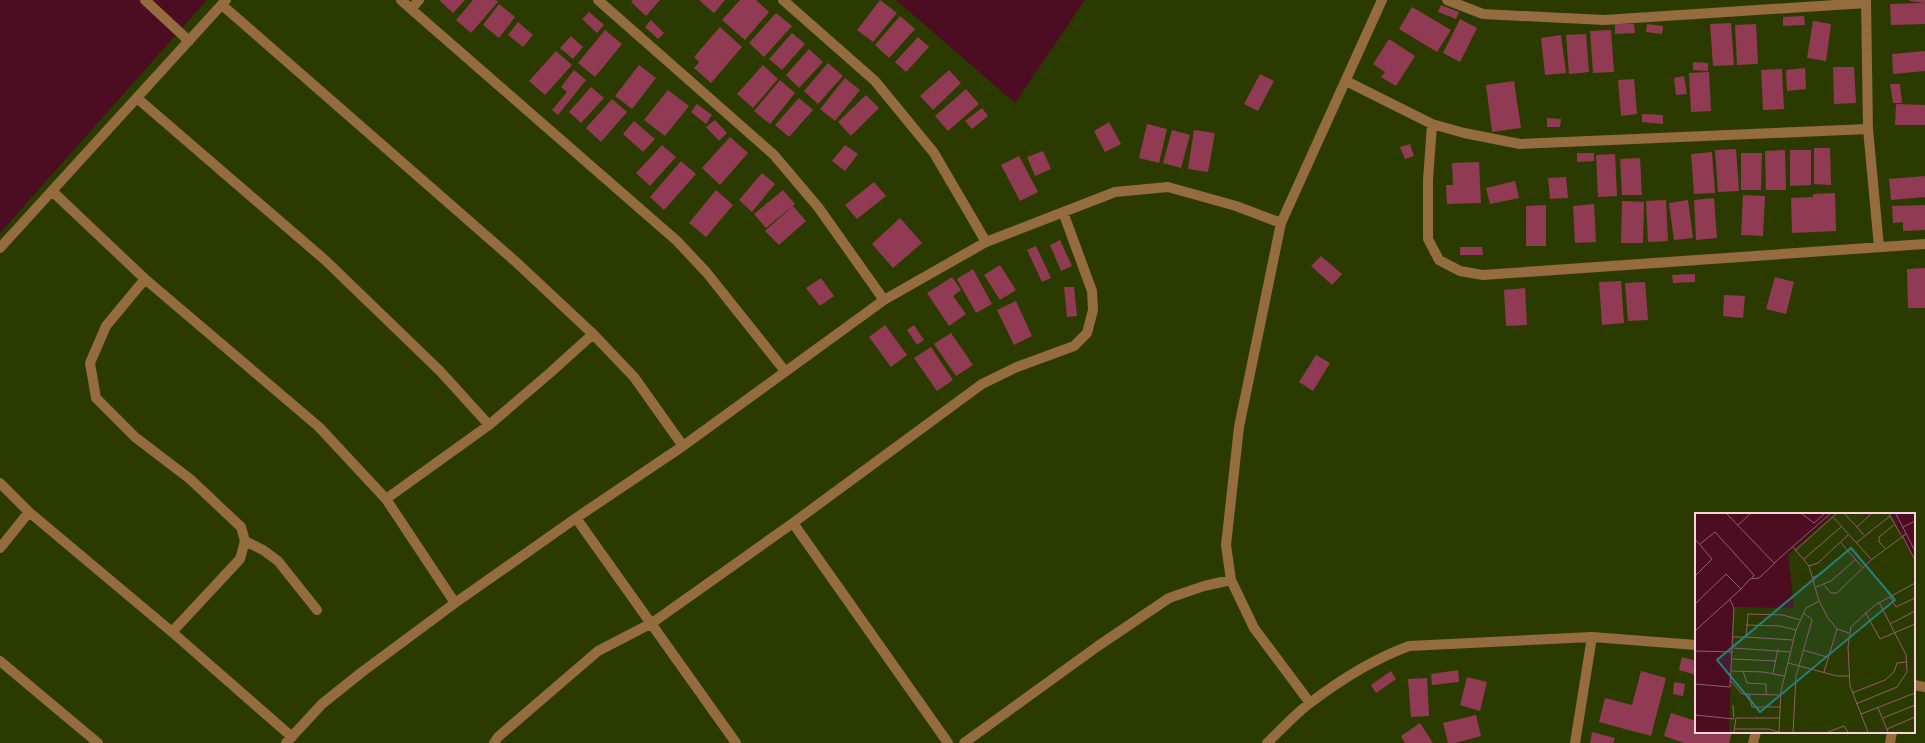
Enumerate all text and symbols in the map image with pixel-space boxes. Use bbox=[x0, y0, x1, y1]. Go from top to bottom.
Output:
inset map bbox=[1695, 513, 1915, 733]

